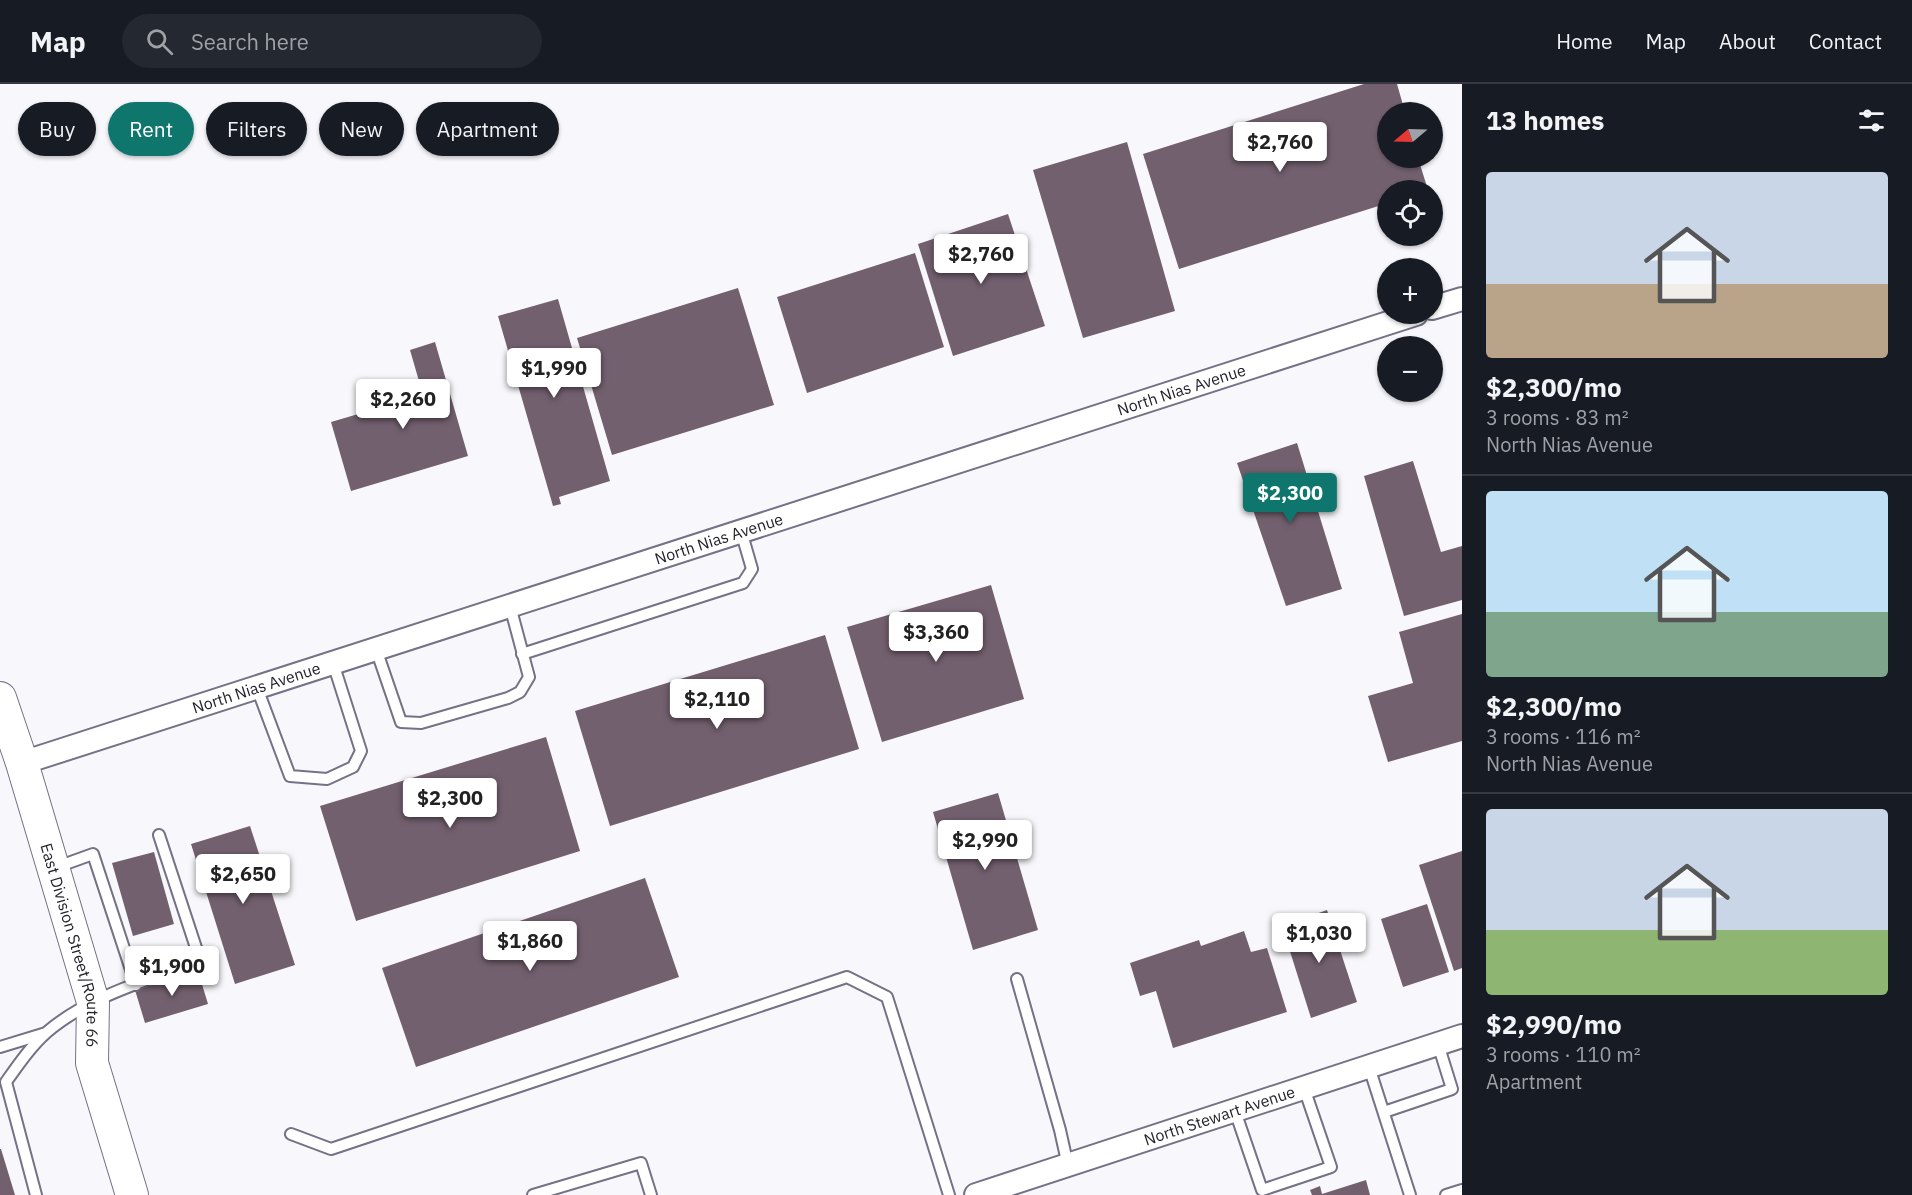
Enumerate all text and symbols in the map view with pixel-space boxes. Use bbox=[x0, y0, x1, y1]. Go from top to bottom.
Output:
search box bbox=[122, 14, 542, 68]
text: Map bbox=[30, 23, 86, 60]
icon: search bbox=[143, 25, 176, 58]
text: Search here bbox=[191, 27, 309, 56]
text: Home bbox=[1556, 27, 1613, 55]
text: Map bbox=[1646, 27, 1686, 55]
text: About bbox=[1719, 27, 1776, 55]
text: Contact bbox=[1809, 27, 1882, 55]
chip: Buy bbox=[18, 102, 96, 156]
chip: Rent bbox=[108, 102, 194, 156]
chip: Filters bbox=[206, 102, 307, 156]
chip: New bbox=[319, 102, 404, 156]
chip: Apartment bbox=[416, 102, 559, 156]
north arrow bbox=[1377, 102, 1443, 168]
map controls bbox=[1377, 102, 1443, 402]
text: 13 homes bbox=[1486, 103, 1604, 137]
icon: filters bbox=[1855, 104, 1888, 137]
pin: $2,760 bbox=[1231, 122, 1329, 173]
text: $2,760 bbox=[1247, 128, 1313, 155]
button: locate bbox=[1377, 180, 1443, 246]
icon: home bbox=[1633, 211, 1741, 319]
pin: $2,760 bbox=[932, 234, 1030, 285]
text: $2,760 bbox=[948, 240, 1014, 267]
button: + bbox=[1377, 258, 1443, 324]
button: − bbox=[1377, 336, 1443, 402]
pin: $1,990 bbox=[505, 348, 603, 399]
text: $1,990 bbox=[521, 354, 587, 381]
street label: North Nias Avenue bbox=[1115, 360, 1248, 420]
text: $2,300/mo bbox=[1486, 370, 1622, 404]
pin: $2,260 bbox=[354, 379, 452, 430]
text: $2,260 bbox=[370, 385, 436, 412]
text: 3 rooms · 83 m² bbox=[1486, 404, 1629, 431]
text: North Nias Avenue bbox=[1486, 431, 1653, 458]
pin: $2,300 bbox=[1241, 473, 1339, 524]
text: $2,300 bbox=[1257, 479, 1323, 506]
street label: North Nias Avenue bbox=[652, 509, 786, 569]
icon: home bbox=[1633, 530, 1741, 638]
pin: $3,360 bbox=[887, 612, 985, 663]
text: $3,360 bbox=[903, 618, 969, 645]
street label: North Nias Avenue bbox=[189, 658, 323, 718]
pin: $2,110 bbox=[668, 679, 766, 730]
text: $2,110 bbox=[684, 685, 750, 712]
text: $2,300/mo bbox=[1486, 689, 1622, 723]
text: 3 rooms · 116 m² bbox=[1486, 723, 1641, 750]
text: North Nias Avenue bbox=[1486, 750, 1653, 777]
pin: $2,300 bbox=[401, 778, 499, 829]
text: $2,300 bbox=[417, 784, 483, 811]
pin: $2,990 bbox=[936, 820, 1034, 871]
text: $2,990 bbox=[952, 826, 1018, 853]
street label: East Division Street/Route 66 bbox=[36, 841, 103, 1048]
icon: home bbox=[1633, 848, 1741, 956]
pin: $2,650 bbox=[194, 854, 292, 905]
text: $2,650 bbox=[210, 860, 276, 887]
pin: $1,030 bbox=[1270, 913, 1368, 964]
text: $1,030 bbox=[1286, 919, 1352, 946]
pin: $1,860 bbox=[481, 921, 579, 972]
text: $1,860 bbox=[497, 927, 563, 954]
pin: $1,900 bbox=[123, 946, 221, 997]
text: $1,900 bbox=[139, 952, 205, 979]
text: $2,990/mo bbox=[1486, 1007, 1622, 1041]
text: 3 rooms · 110 m² bbox=[1486, 1041, 1641, 1068]
text: Apartment bbox=[1486, 1068, 1582, 1095]
street label: North Stewart Avenue bbox=[1141, 1081, 1298, 1149]

